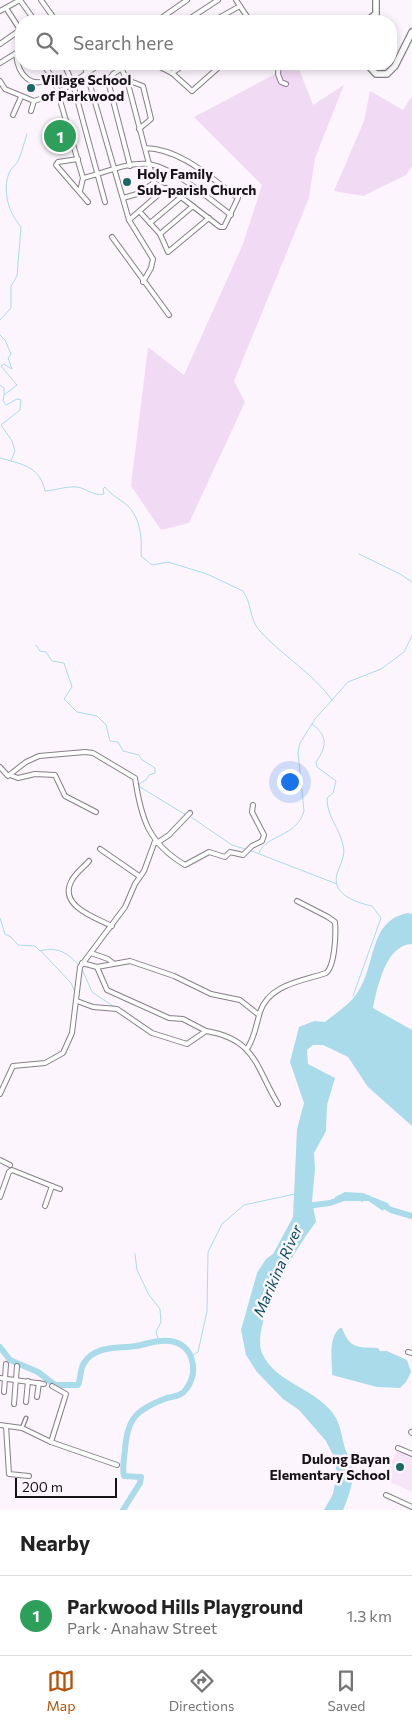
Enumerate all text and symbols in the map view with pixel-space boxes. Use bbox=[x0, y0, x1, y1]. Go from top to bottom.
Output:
search box bbox=[15, 15, 397, 70]
icon: search bbox=[33, 29, 61, 57]
text: Search here bbox=[73, 31, 173, 54]
place label: Village School of Parkwood bbox=[41, 71, 131, 104]
marker: Village School of Parkwood bbox=[25, 82, 37, 94]
pin: 1 bbox=[44, 117, 76, 155]
place label: Holy Family Sub-parish Church bbox=[137, 165, 256, 198]
marker: Holy Family Sub-parish Church bbox=[121, 176, 133, 188]
your location bbox=[277, 769, 303, 795]
water label: Marikina River bbox=[249, 1221, 306, 1319]
place label: Dulong Bayan Elementary School bbox=[270, 1450, 390, 1483]
marker: Dulong Bayan Elementary School bbox=[394, 1461, 406, 1473]
scale bar bbox=[15, 1475, 118, 1498]
text: 200 m bbox=[22, 1478, 63, 1495]
text: Nearby bbox=[20, 1530, 90, 1555]
text: Parkwood Hills Playground bbox=[67, 1595, 303, 1618]
text: 1 bbox=[32, 1606, 40, 1625]
text: 1.3 km bbox=[347, 1606, 392, 1625]
text: Park · Anahaw Street bbox=[67, 1618, 217, 1637]
tab: Map bbox=[47, 1667, 75, 1714]
tab: Directions bbox=[169, 1667, 234, 1714]
tab: Saved bbox=[328, 1667, 365, 1714]

